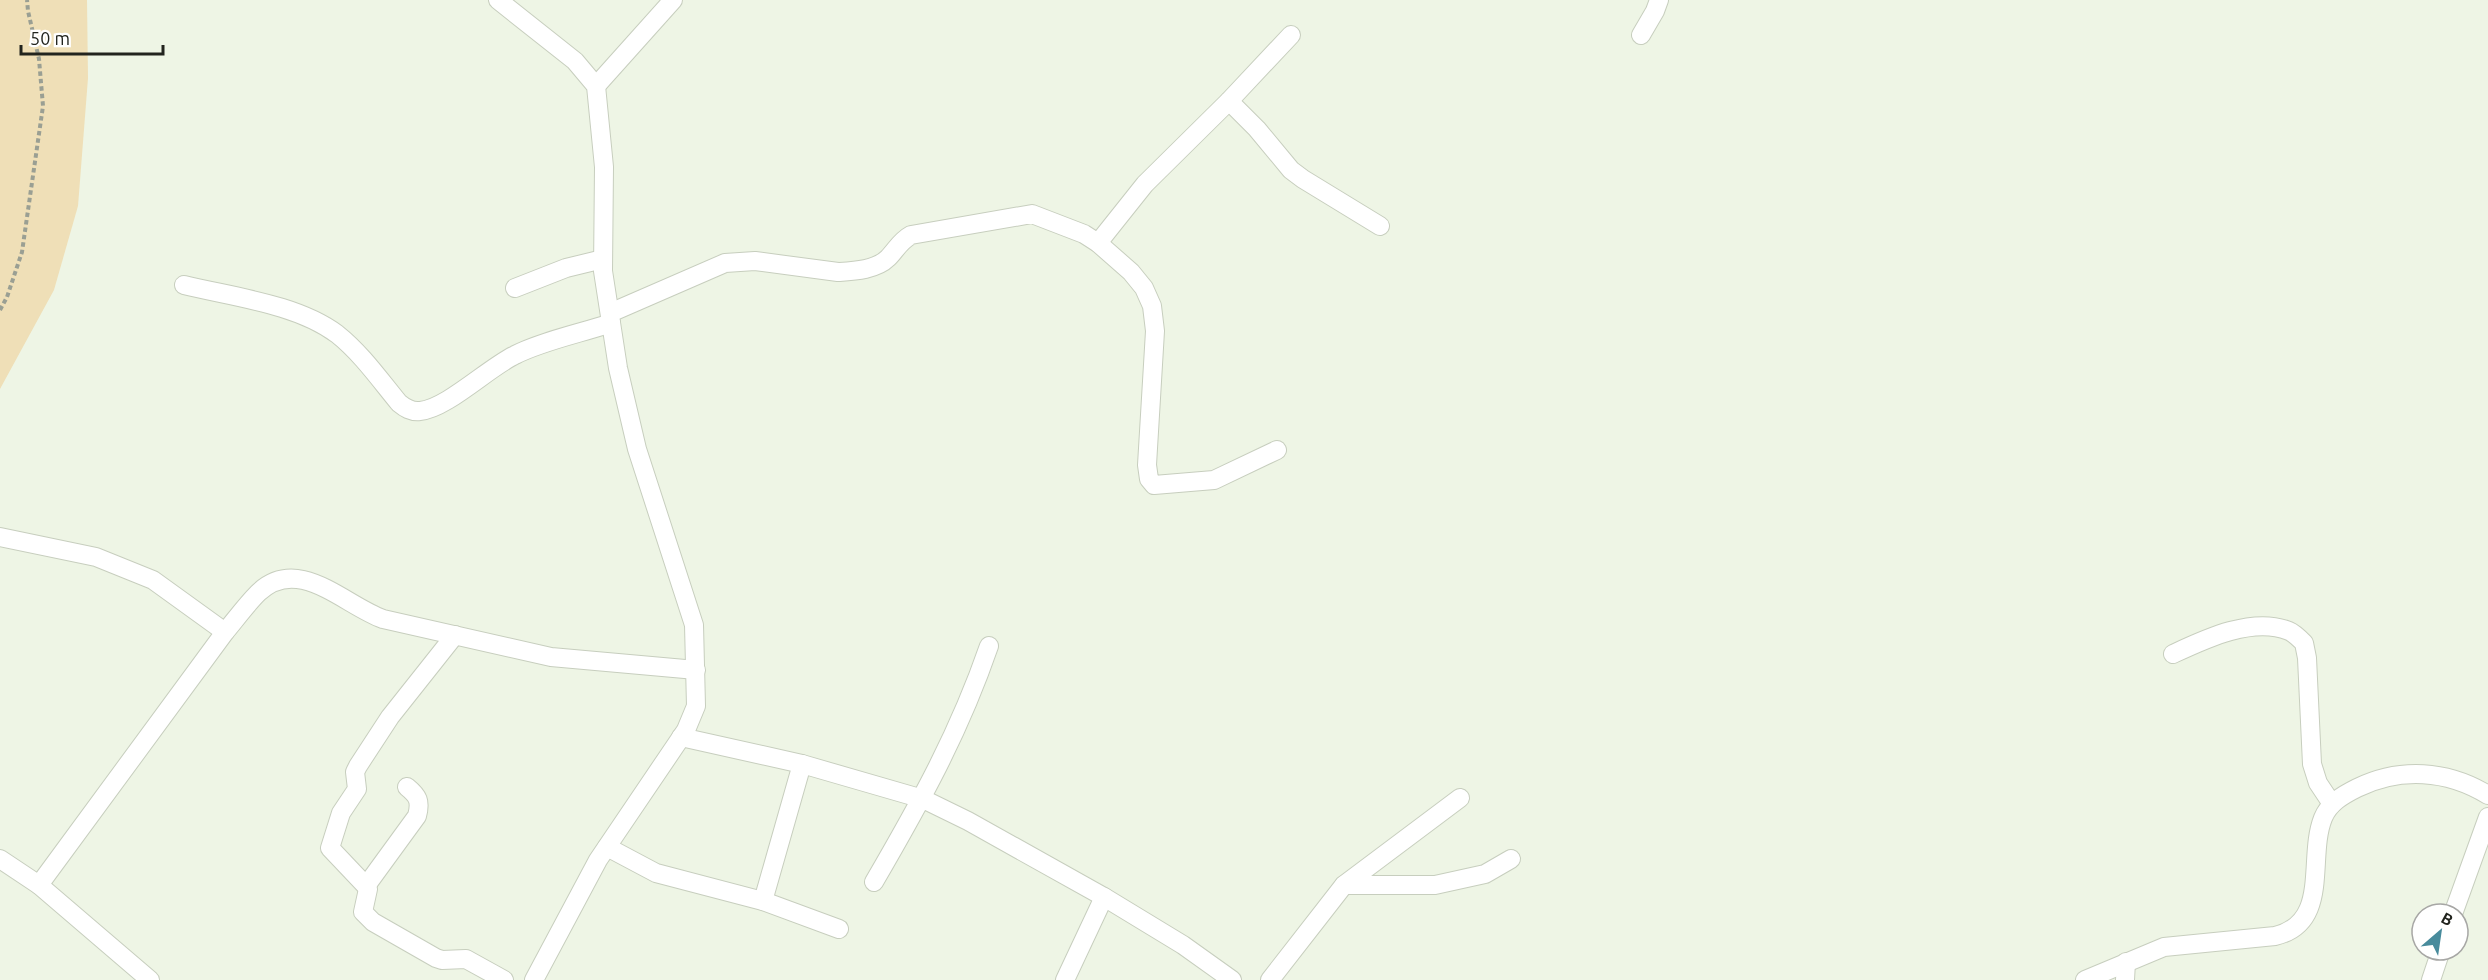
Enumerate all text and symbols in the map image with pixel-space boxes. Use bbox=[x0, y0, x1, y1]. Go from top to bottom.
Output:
scale bar bbox=[21, 18, 164, 56]
text: 50 m bbox=[30, 28, 70, 48]
north arrow bbox=[2410, 902, 2470, 962]
text: B bbox=[2438, 908, 2456, 929]

